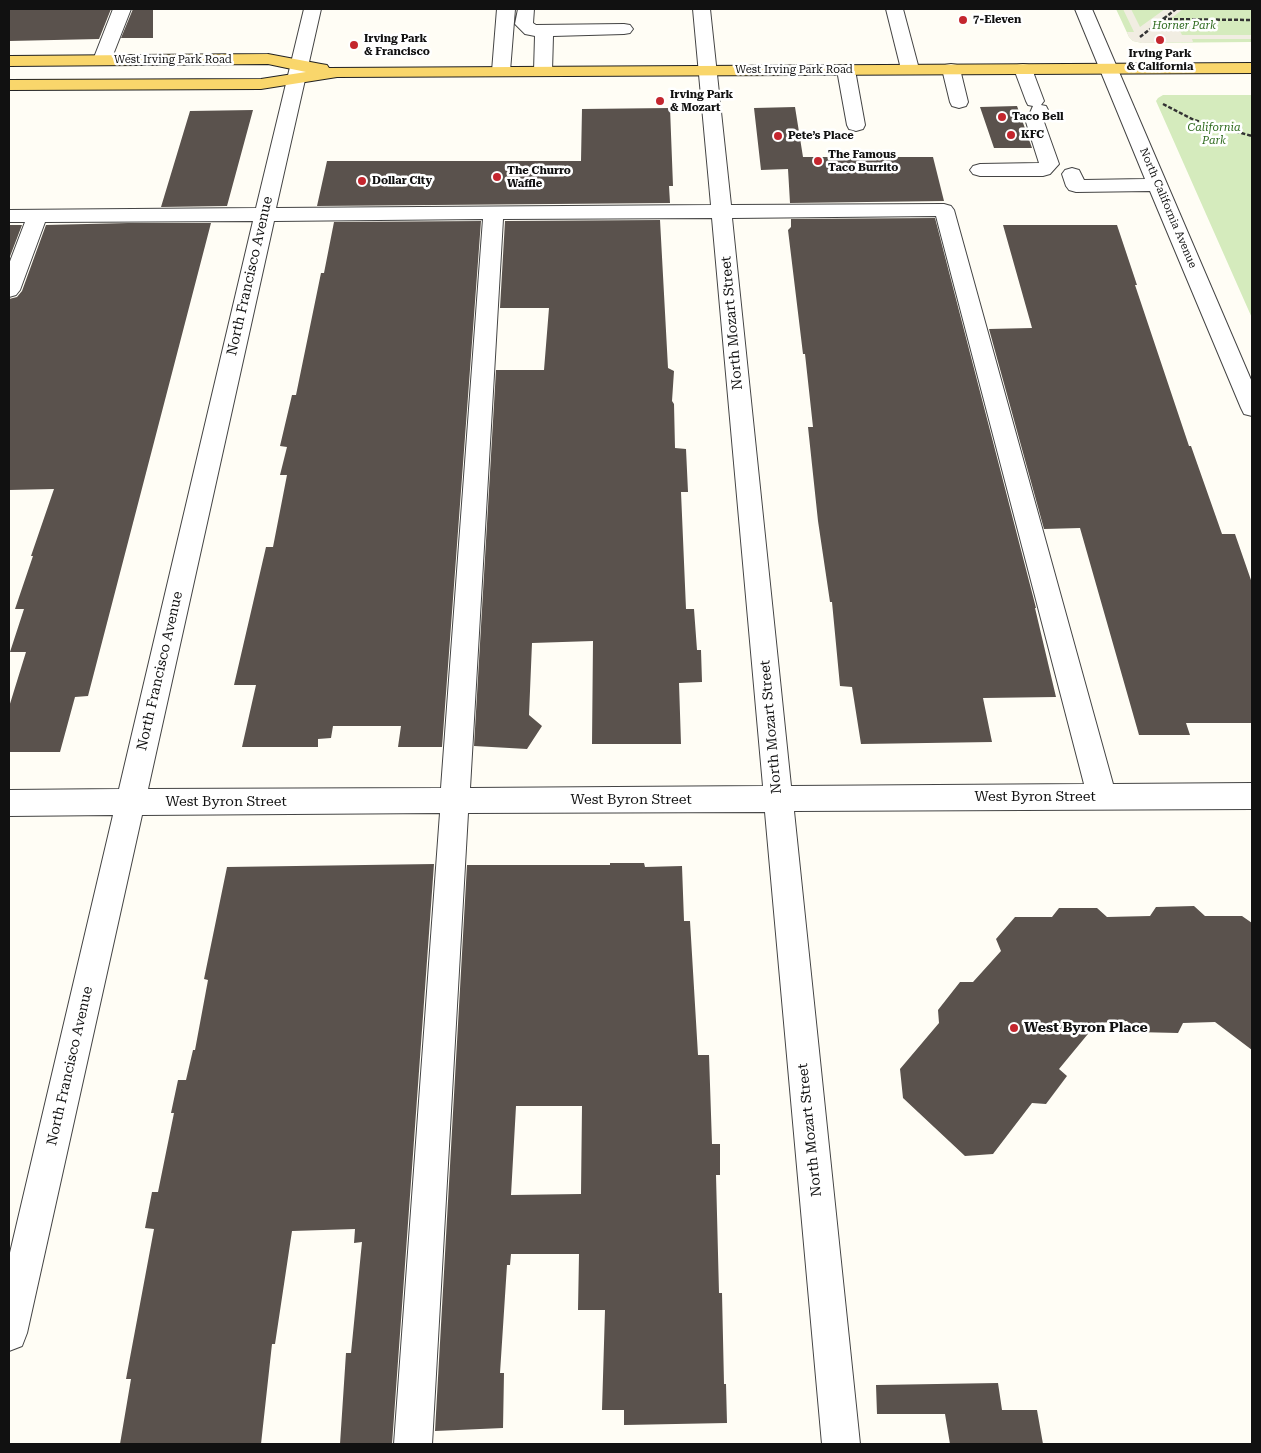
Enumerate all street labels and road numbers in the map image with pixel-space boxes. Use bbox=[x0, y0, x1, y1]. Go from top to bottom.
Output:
street label: West Irving Park Road bbox=[114, 53, 232, 67]
street label: West Irving Park Road bbox=[735, 63, 853, 77]
street label: North California Avenue bbox=[1137, 146, 1199, 270]
street label: North Francisco Avenue bbox=[223, 195, 277, 357]
street label: North Mozart Street bbox=[718, 255, 746, 391]
street label: North Francisco Avenue bbox=[133, 590, 187, 752]
street label: North Mozart Street bbox=[757, 659, 785, 795]
street label: West Byron Street bbox=[974, 789, 1096, 805]
street label: West Byron Street bbox=[570, 792, 692, 808]
street label: West Byron Street bbox=[165, 794, 287, 810]
street label: North Francisco Avenue bbox=[43, 985, 97, 1147]
street label: North Mozart Street bbox=[795, 1062, 825, 1198]

